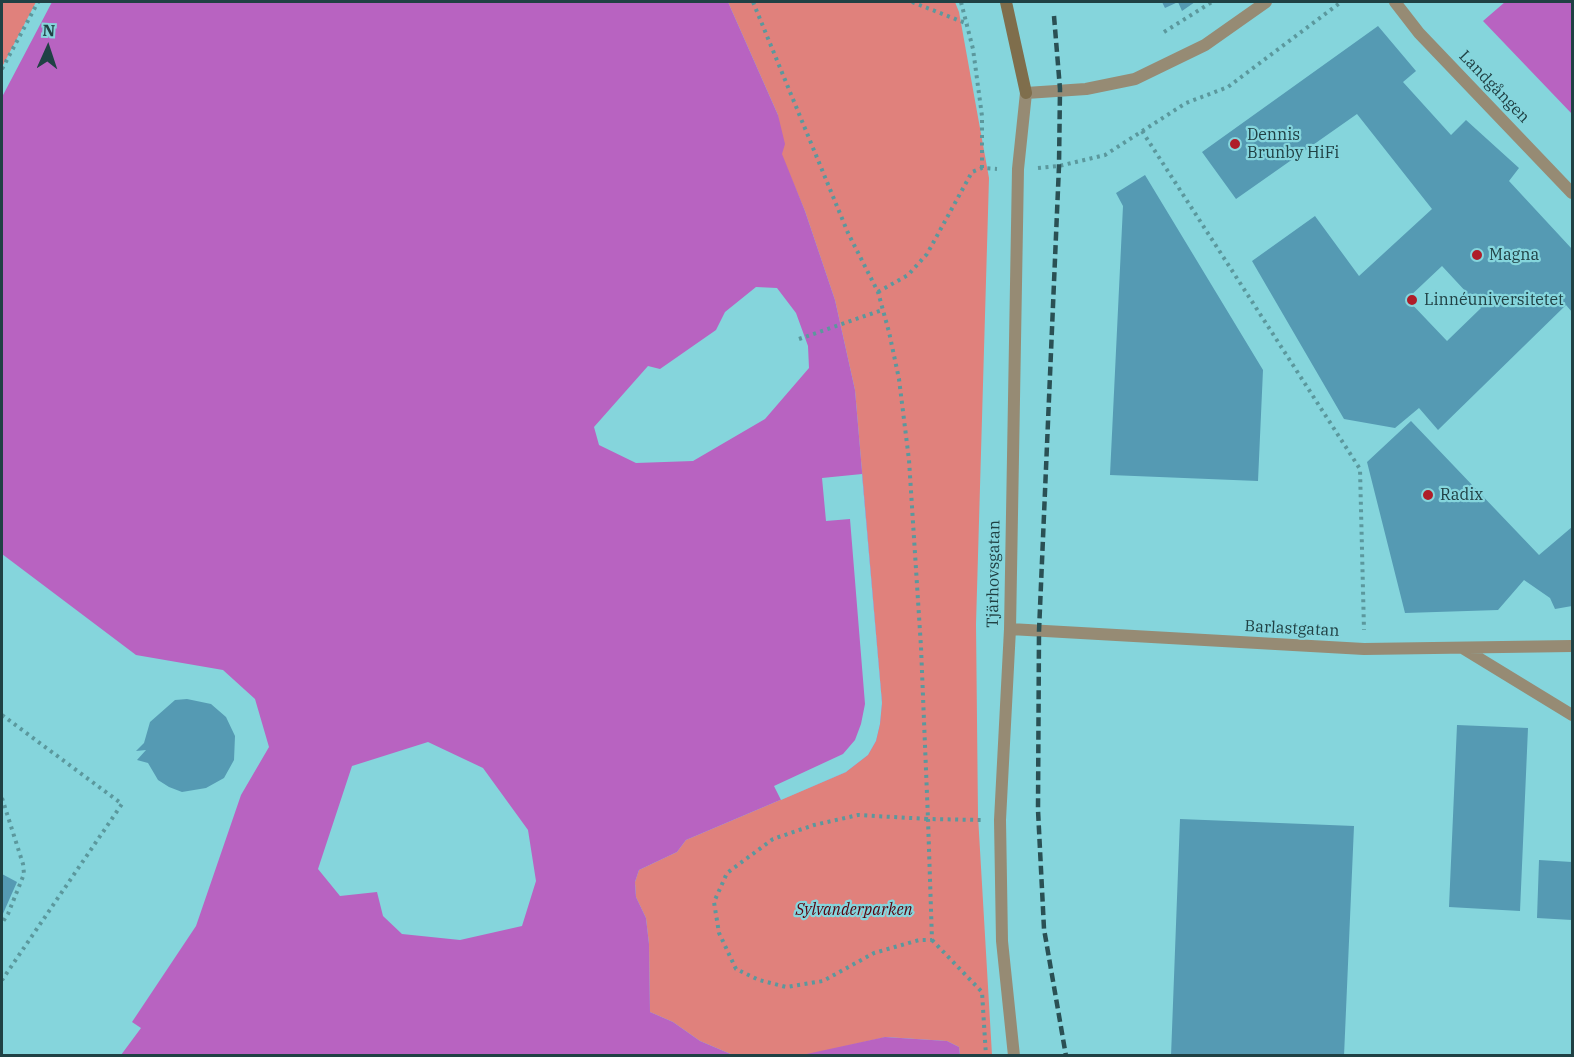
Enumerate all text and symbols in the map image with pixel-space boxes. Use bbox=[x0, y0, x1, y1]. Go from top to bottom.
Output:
north arrow bbox=[18, 18, 78, 78]
text: N bbox=[42, 20, 56, 40]
street label: Landgången bbox=[1455, 47, 1533, 127]
place label: Dennis Brunby HiFi bbox=[1247, 125, 1339, 163]
marker: Dennis Brunby HiFi bbox=[1228, 137, 1242, 151]
place label: Magna bbox=[1489, 245, 1539, 265]
marker: Magna bbox=[1470, 248, 1484, 262]
place label: Linnéuniversitetet bbox=[1424, 290, 1564, 310]
marker: Linnéuniversitetet bbox=[1405, 293, 1419, 307]
place label: Radix bbox=[1440, 485, 1483, 505]
marker: Radix bbox=[1421, 488, 1435, 502]
street label: Tjärhovsgatan bbox=[983, 520, 1005, 628]
street label: Barlastgatan bbox=[1244, 617, 1340, 641]
park label: Sylvanderparken bbox=[795, 900, 913, 920]

